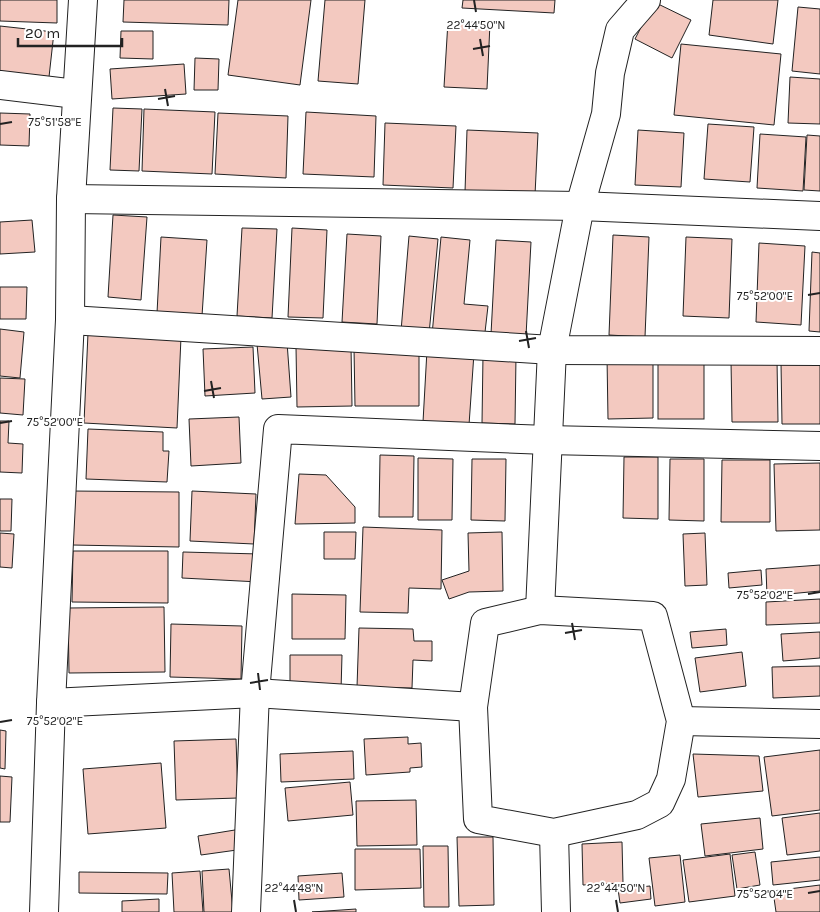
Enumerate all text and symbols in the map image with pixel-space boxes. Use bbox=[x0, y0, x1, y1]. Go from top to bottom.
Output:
scale bar bbox=[18, 15, 121, 47]
text: 22°44'50"N bbox=[447, 18, 505, 32]
text: 20 m bbox=[25, 24, 60, 42]
text: 75°51'58"E bbox=[28, 115, 82, 129]
text: 75°52'00"E bbox=[737, 289, 793, 303]
text: 75°52'00"E bbox=[27, 415, 83, 429]
text: 75°52'02"E bbox=[737, 588, 793, 602]
text: 75°52'02"E bbox=[27, 714, 83, 728]
text: 22°44'48"N bbox=[265, 881, 323, 895]
text: 22°44'50"N bbox=[587, 881, 645, 895]
text: 75°52'04"E bbox=[737, 887, 793, 901]

